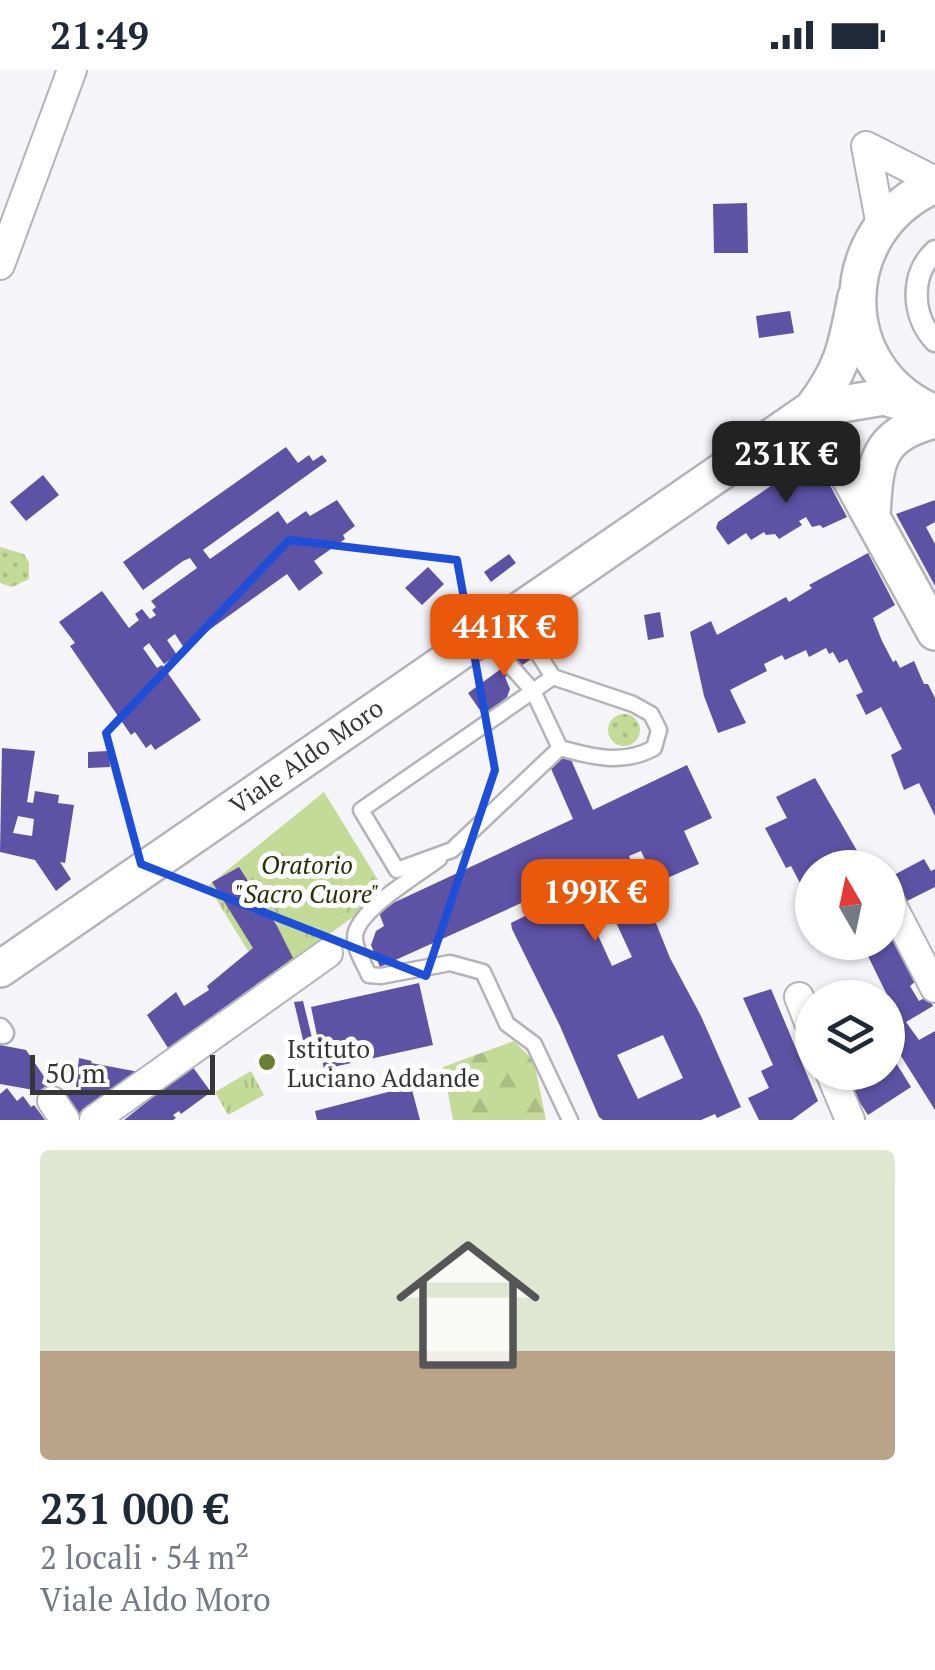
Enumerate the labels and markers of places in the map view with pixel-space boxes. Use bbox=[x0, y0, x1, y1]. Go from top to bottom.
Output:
pin: 231K € bbox=[705, 421, 867, 506]
pin: 441K € bbox=[423, 594, 585, 679]
pin: 199K € bbox=[514, 859, 676, 944]
place label: Istituto Luciano Addande bbox=[287, 1032, 480, 1094]
marker: Istituto Luciano Addande bbox=[256, 1051, 278, 1073]

